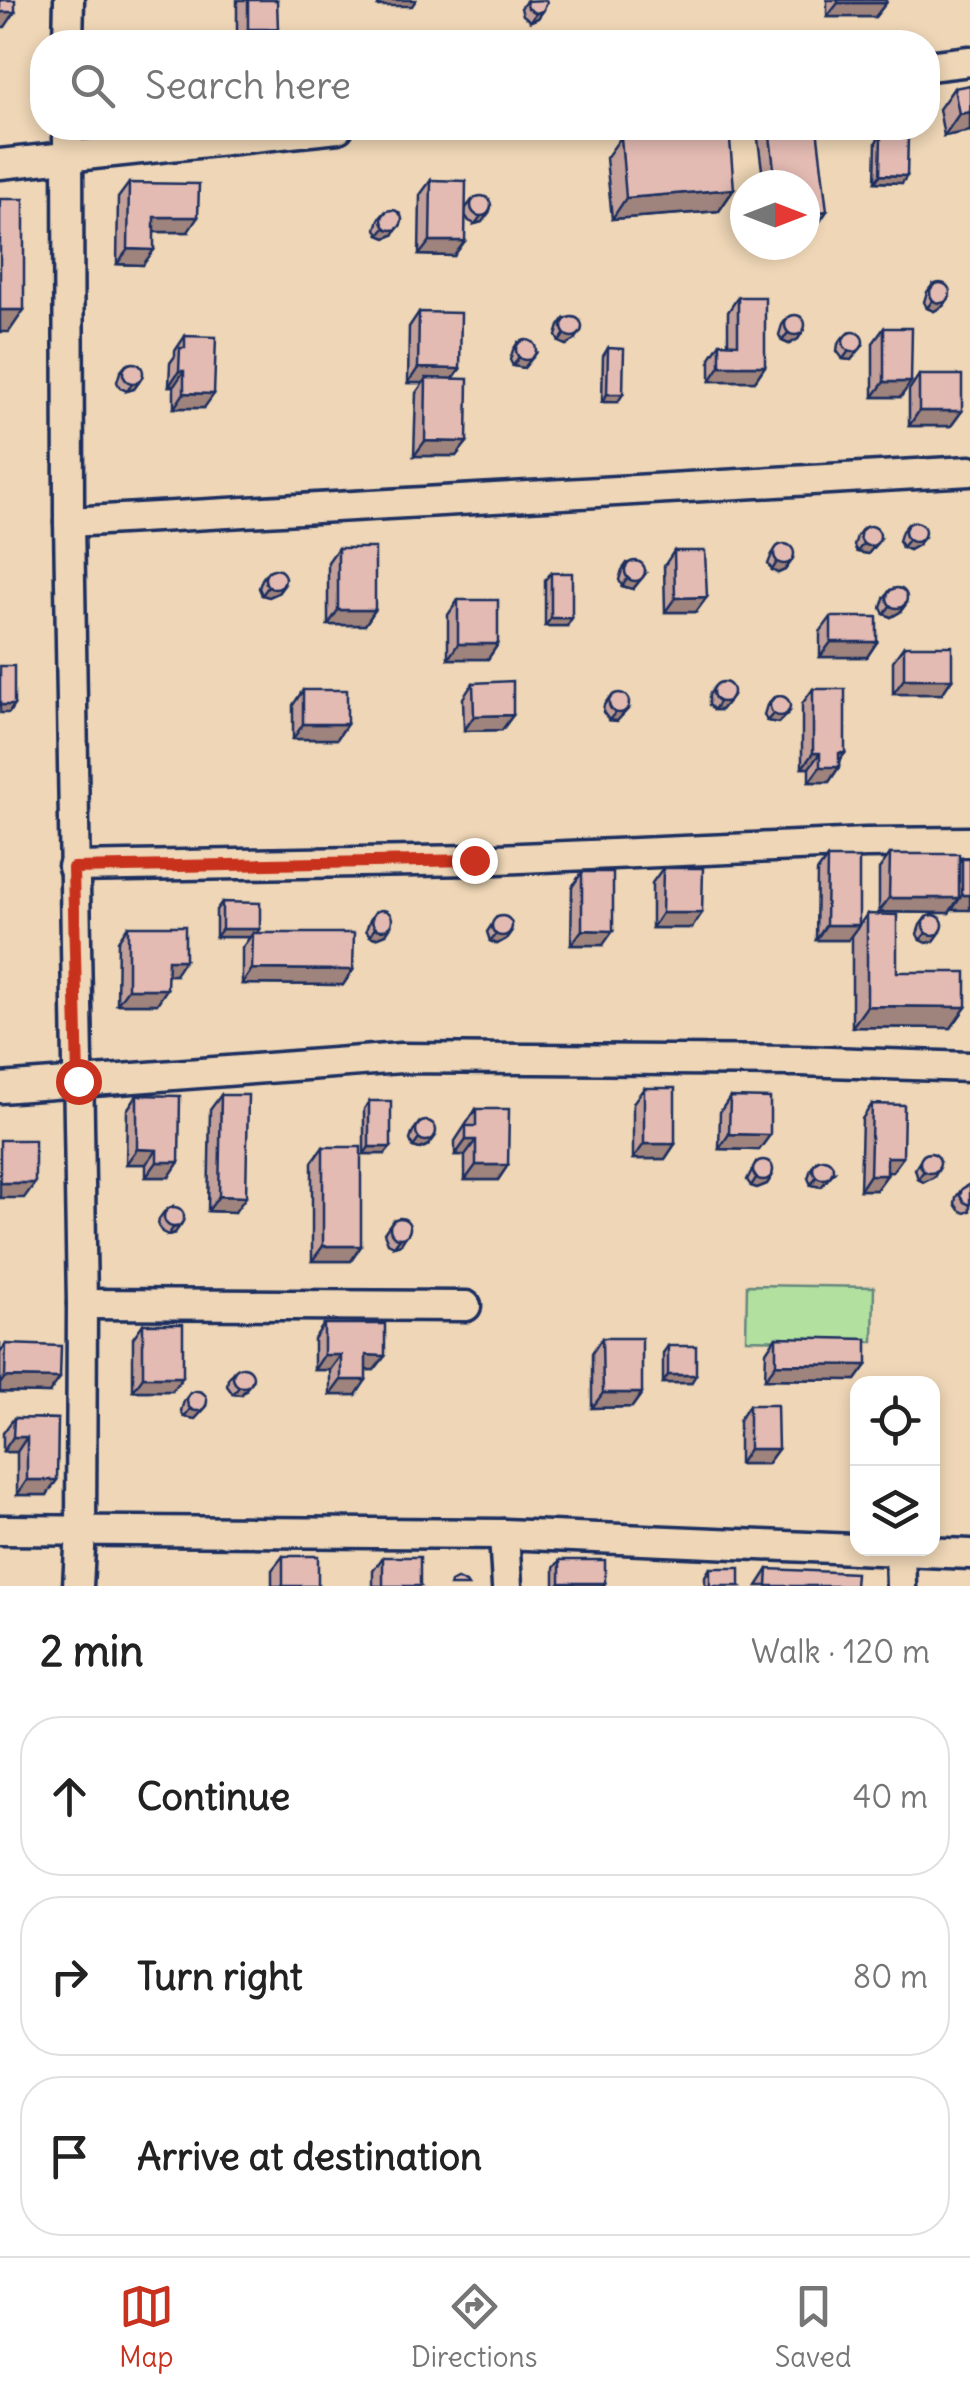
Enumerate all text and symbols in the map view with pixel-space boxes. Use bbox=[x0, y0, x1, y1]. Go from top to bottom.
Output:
search box bbox=[30, 30, 940, 140]
icon: search bbox=[65, 58, 120, 113]
text: Search here bbox=[145, 62, 351, 109]
north arrow bbox=[730, 170, 820, 260]
route end bbox=[452, 838, 498, 884]
route start bbox=[56, 1059, 102, 1105]
map controls bbox=[850, 1376, 940, 1556]
button: locate bbox=[850, 1376, 940, 1466]
button: layers bbox=[850, 1466, 940, 1556]
text: 2 min bbox=[40, 1625, 144, 1677]
text: Walk · 120 m bbox=[751, 1631, 930, 1672]
icon: ahead bbox=[42, 1769, 97, 1824]
text: Continue bbox=[137, 1773, 290, 1820]
text: 40 m bbox=[853, 1776, 928, 1817]
icon: right bbox=[42, 1949, 97, 2004]
text: Turn right bbox=[137, 1953, 303, 2000]
text: 80 m bbox=[853, 1956, 928, 1997]
icon: arrive bbox=[42, 2129, 97, 2184]
text: Arrive at destination bbox=[137, 2133, 482, 2180]
tab: Map bbox=[119, 2279, 174, 2375]
tab: Directions bbox=[411, 2279, 537, 2375]
tab: Saved bbox=[775, 2279, 851, 2375]

